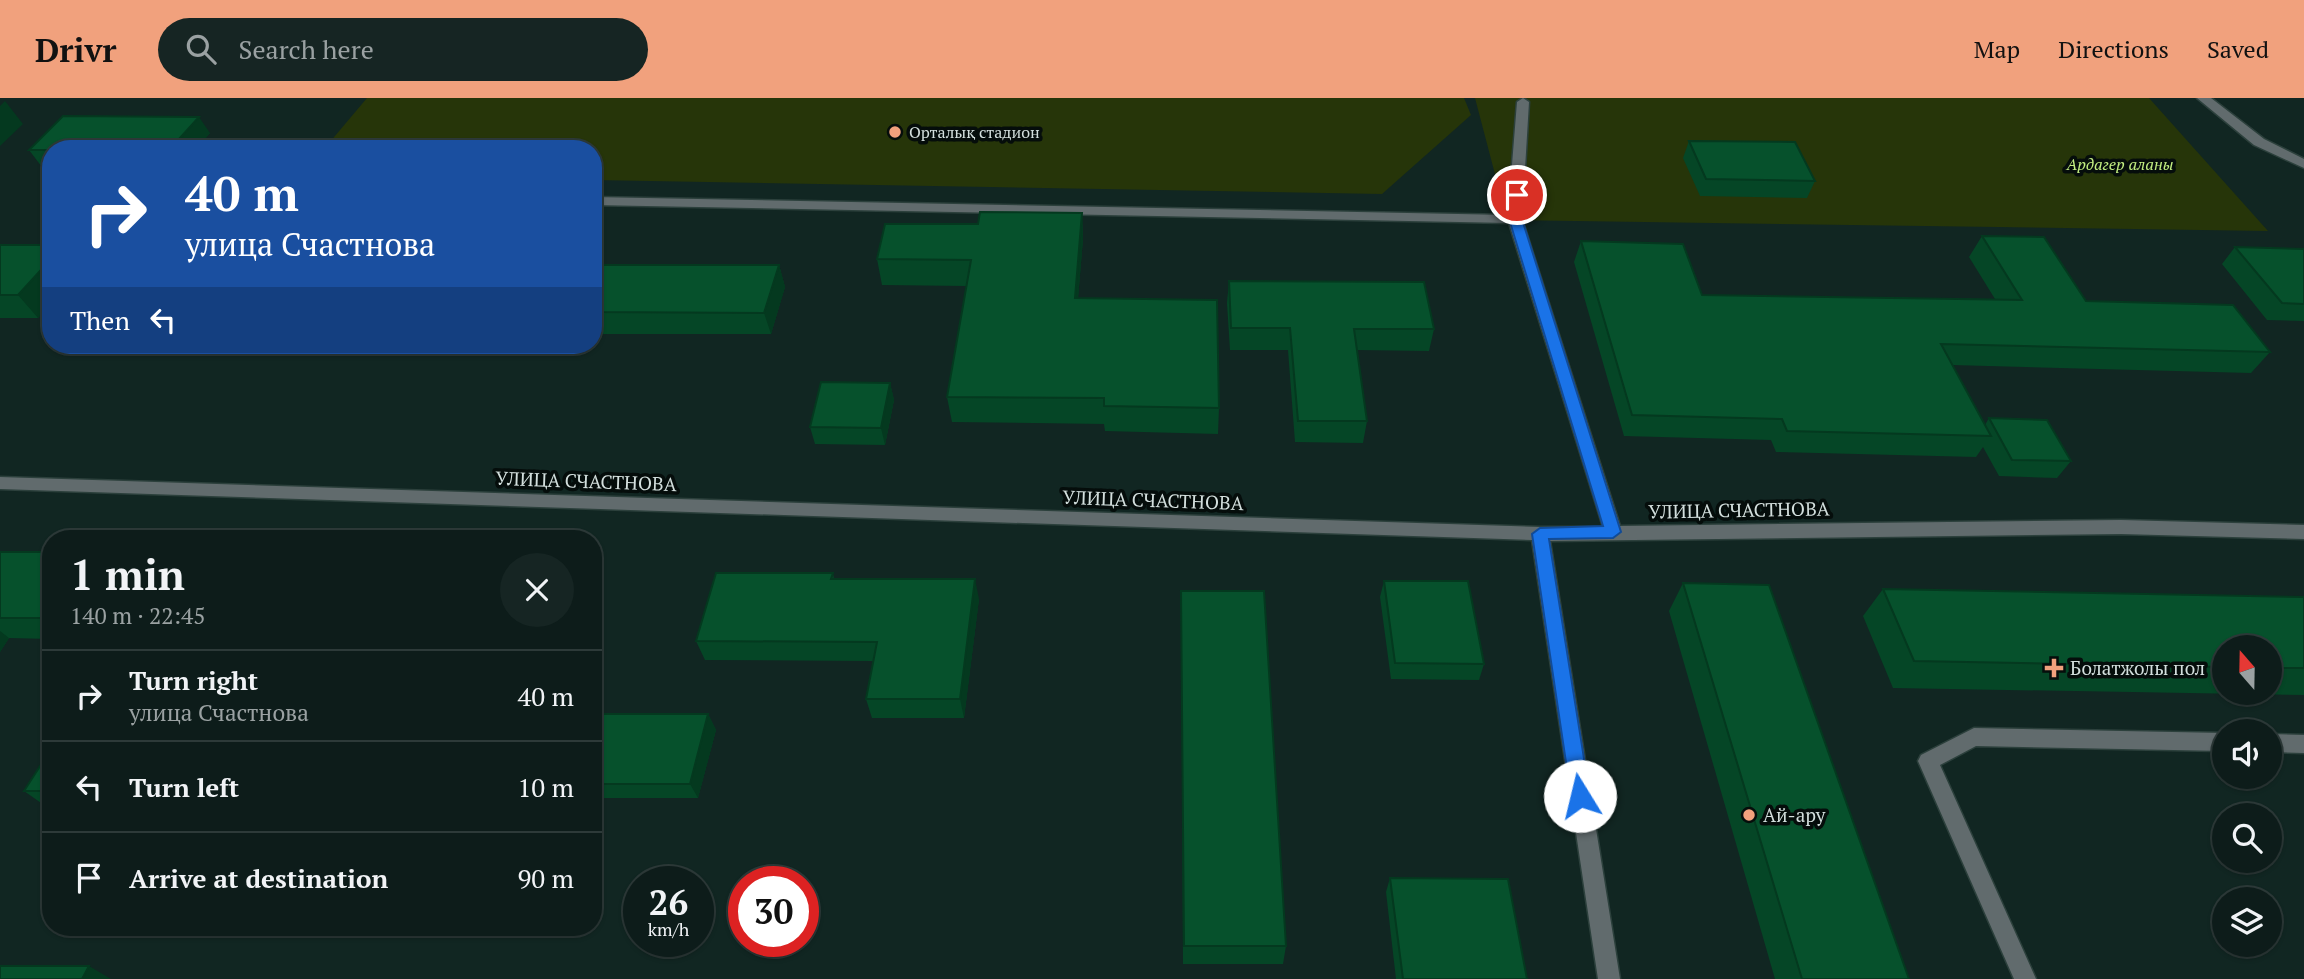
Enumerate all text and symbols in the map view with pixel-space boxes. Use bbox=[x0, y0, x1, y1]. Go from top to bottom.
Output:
search box bbox=[158, 18, 648, 81]
text: Drivr bbox=[35, 28, 116, 71]
icon: search bbox=[182, 30, 220, 68]
text: Search here bbox=[238, 32, 374, 66]
text: Map bbox=[1974, 33, 2020, 65]
text: Directions bbox=[2058, 33, 2169, 65]
text: Saved bbox=[2207, 33, 2269, 65]
place label: Орталық стадион bbox=[909, 121, 1040, 143]
marker: Орталық стадион bbox=[887, 124, 903, 140]
park label: Ардагер аланы bbox=[2066, 153, 2173, 175]
text: 40 m bbox=[185, 160, 299, 225]
pin bbox=[1487, 165, 1547, 225]
icon: right bbox=[70, 168, 161, 259]
icon: arrive bbox=[1498, 176, 1536, 214]
text: улица Счастнова bbox=[185, 223, 435, 265]
icon: left bbox=[144, 301, 182, 339]
text: Then bbox=[70, 303, 130, 337]
street label: УЛИЦА СЧАСТНОВА bbox=[495, 465, 677, 496]
street label: УЛИЦА СЧАСТНОВА bbox=[1062, 484, 1244, 515]
street label: УЛИЦА СЧАСТНОВА bbox=[1648, 495, 1830, 524]
text: 1 min bbox=[70, 546, 185, 602]
button: close bbox=[500, 553, 574, 627]
text: 140 m · 22:45 bbox=[70, 600, 205, 631]
north arrow bbox=[2212, 635, 2282, 705]
map controls bbox=[2212, 635, 2282, 957]
place label: Болатжолы пол bbox=[2070, 655, 2205, 680]
marker: Болатжолы пол bbox=[2044, 658, 2064, 678]
text: Turn right bbox=[129, 663, 258, 697]
icon: right bbox=[70, 677, 108, 715]
text: 40 m bbox=[518, 679, 574, 713]
text: улица Счастнова bbox=[129, 697, 309, 728]
button: sound bbox=[2212, 719, 2282, 789]
position arrow bbox=[1543, 759, 1617, 833]
icon: left bbox=[70, 768, 108, 806]
text: Turn left bbox=[129, 770, 239, 804]
text: 10 m bbox=[518, 770, 574, 804]
place label: Ай-ару bbox=[1763, 802, 1826, 827]
button: search bbox=[2212, 803, 2282, 873]
marker: Ай-ару bbox=[1741, 807, 1757, 823]
icon: arrive bbox=[70, 859, 108, 897]
text: Arrive at destination bbox=[129, 861, 388, 895]
text: 90 m bbox=[518, 861, 574, 895]
speed limit sign: 30 bbox=[728, 866, 819, 957]
text: 26 bbox=[649, 879, 688, 925]
button: layers bbox=[2212, 887, 2282, 957]
text: km/h bbox=[648, 917, 689, 941]

